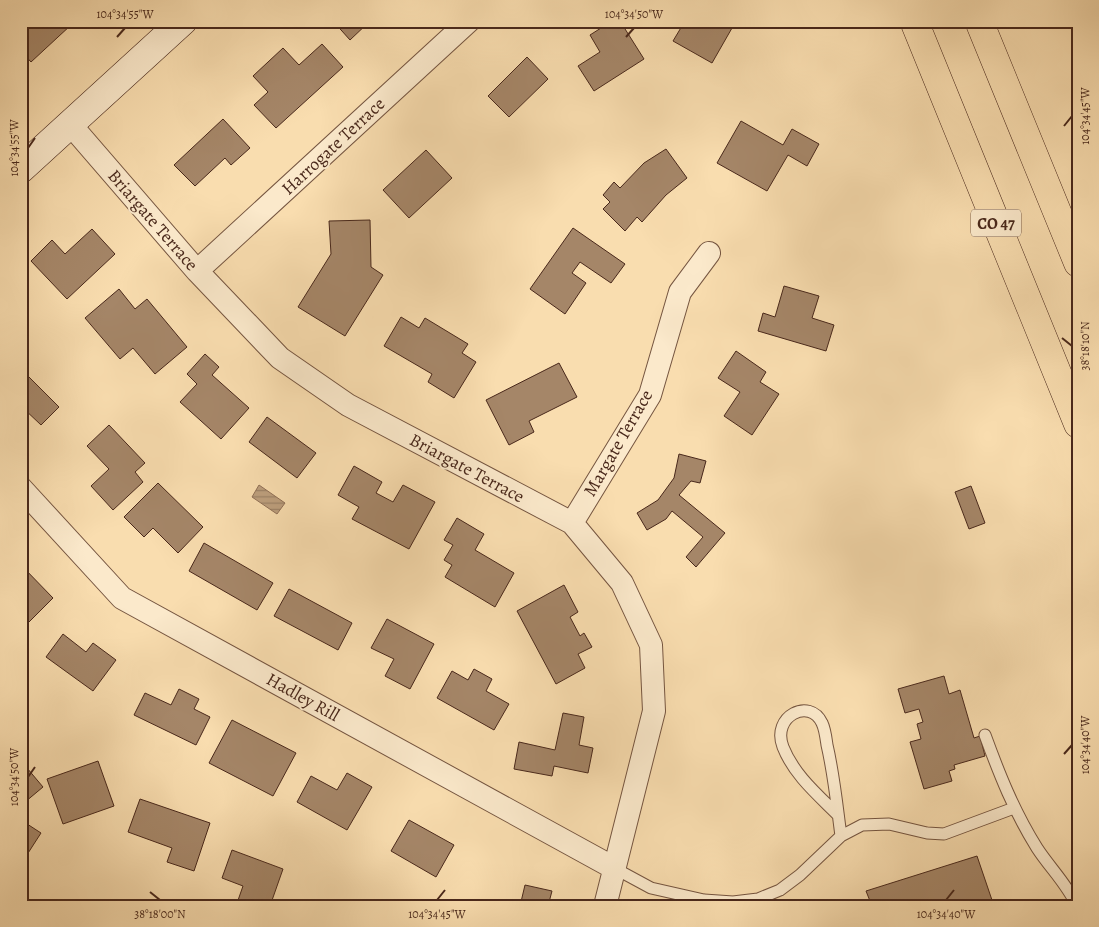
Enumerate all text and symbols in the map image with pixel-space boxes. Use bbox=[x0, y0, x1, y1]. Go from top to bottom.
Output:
text: 104°34'55"W bbox=[96, 6, 154, 22]
text: 104°34'50"W bbox=[605, 6, 664, 22]
text: 104°34'45"W bbox=[1077, 86, 1093, 145]
street label: Harrogate Terrace bbox=[276, 92, 390, 200]
text: 104°34'55"W bbox=[6, 119, 22, 177]
street label: Briargate Terrace bbox=[102, 164, 204, 276]
road number: CO 47 bbox=[971, 210, 1021, 237]
text: 38°18'10"N bbox=[1077, 321, 1093, 371]
street label: Margate Terrace bbox=[578, 385, 658, 501]
street label: Briargate Terrace bbox=[405, 428, 529, 508]
street label: Hadley Rill bbox=[262, 667, 344, 727]
text: 104°34'40"W bbox=[1077, 715, 1093, 774]
text: 104°34'50"W bbox=[6, 747, 22, 806]
text: 38°18'00"N bbox=[134, 906, 186, 922]
text: 104°34'45"W bbox=[408, 906, 467, 922]
text: 104°34'40"W bbox=[917, 906, 976, 922]

